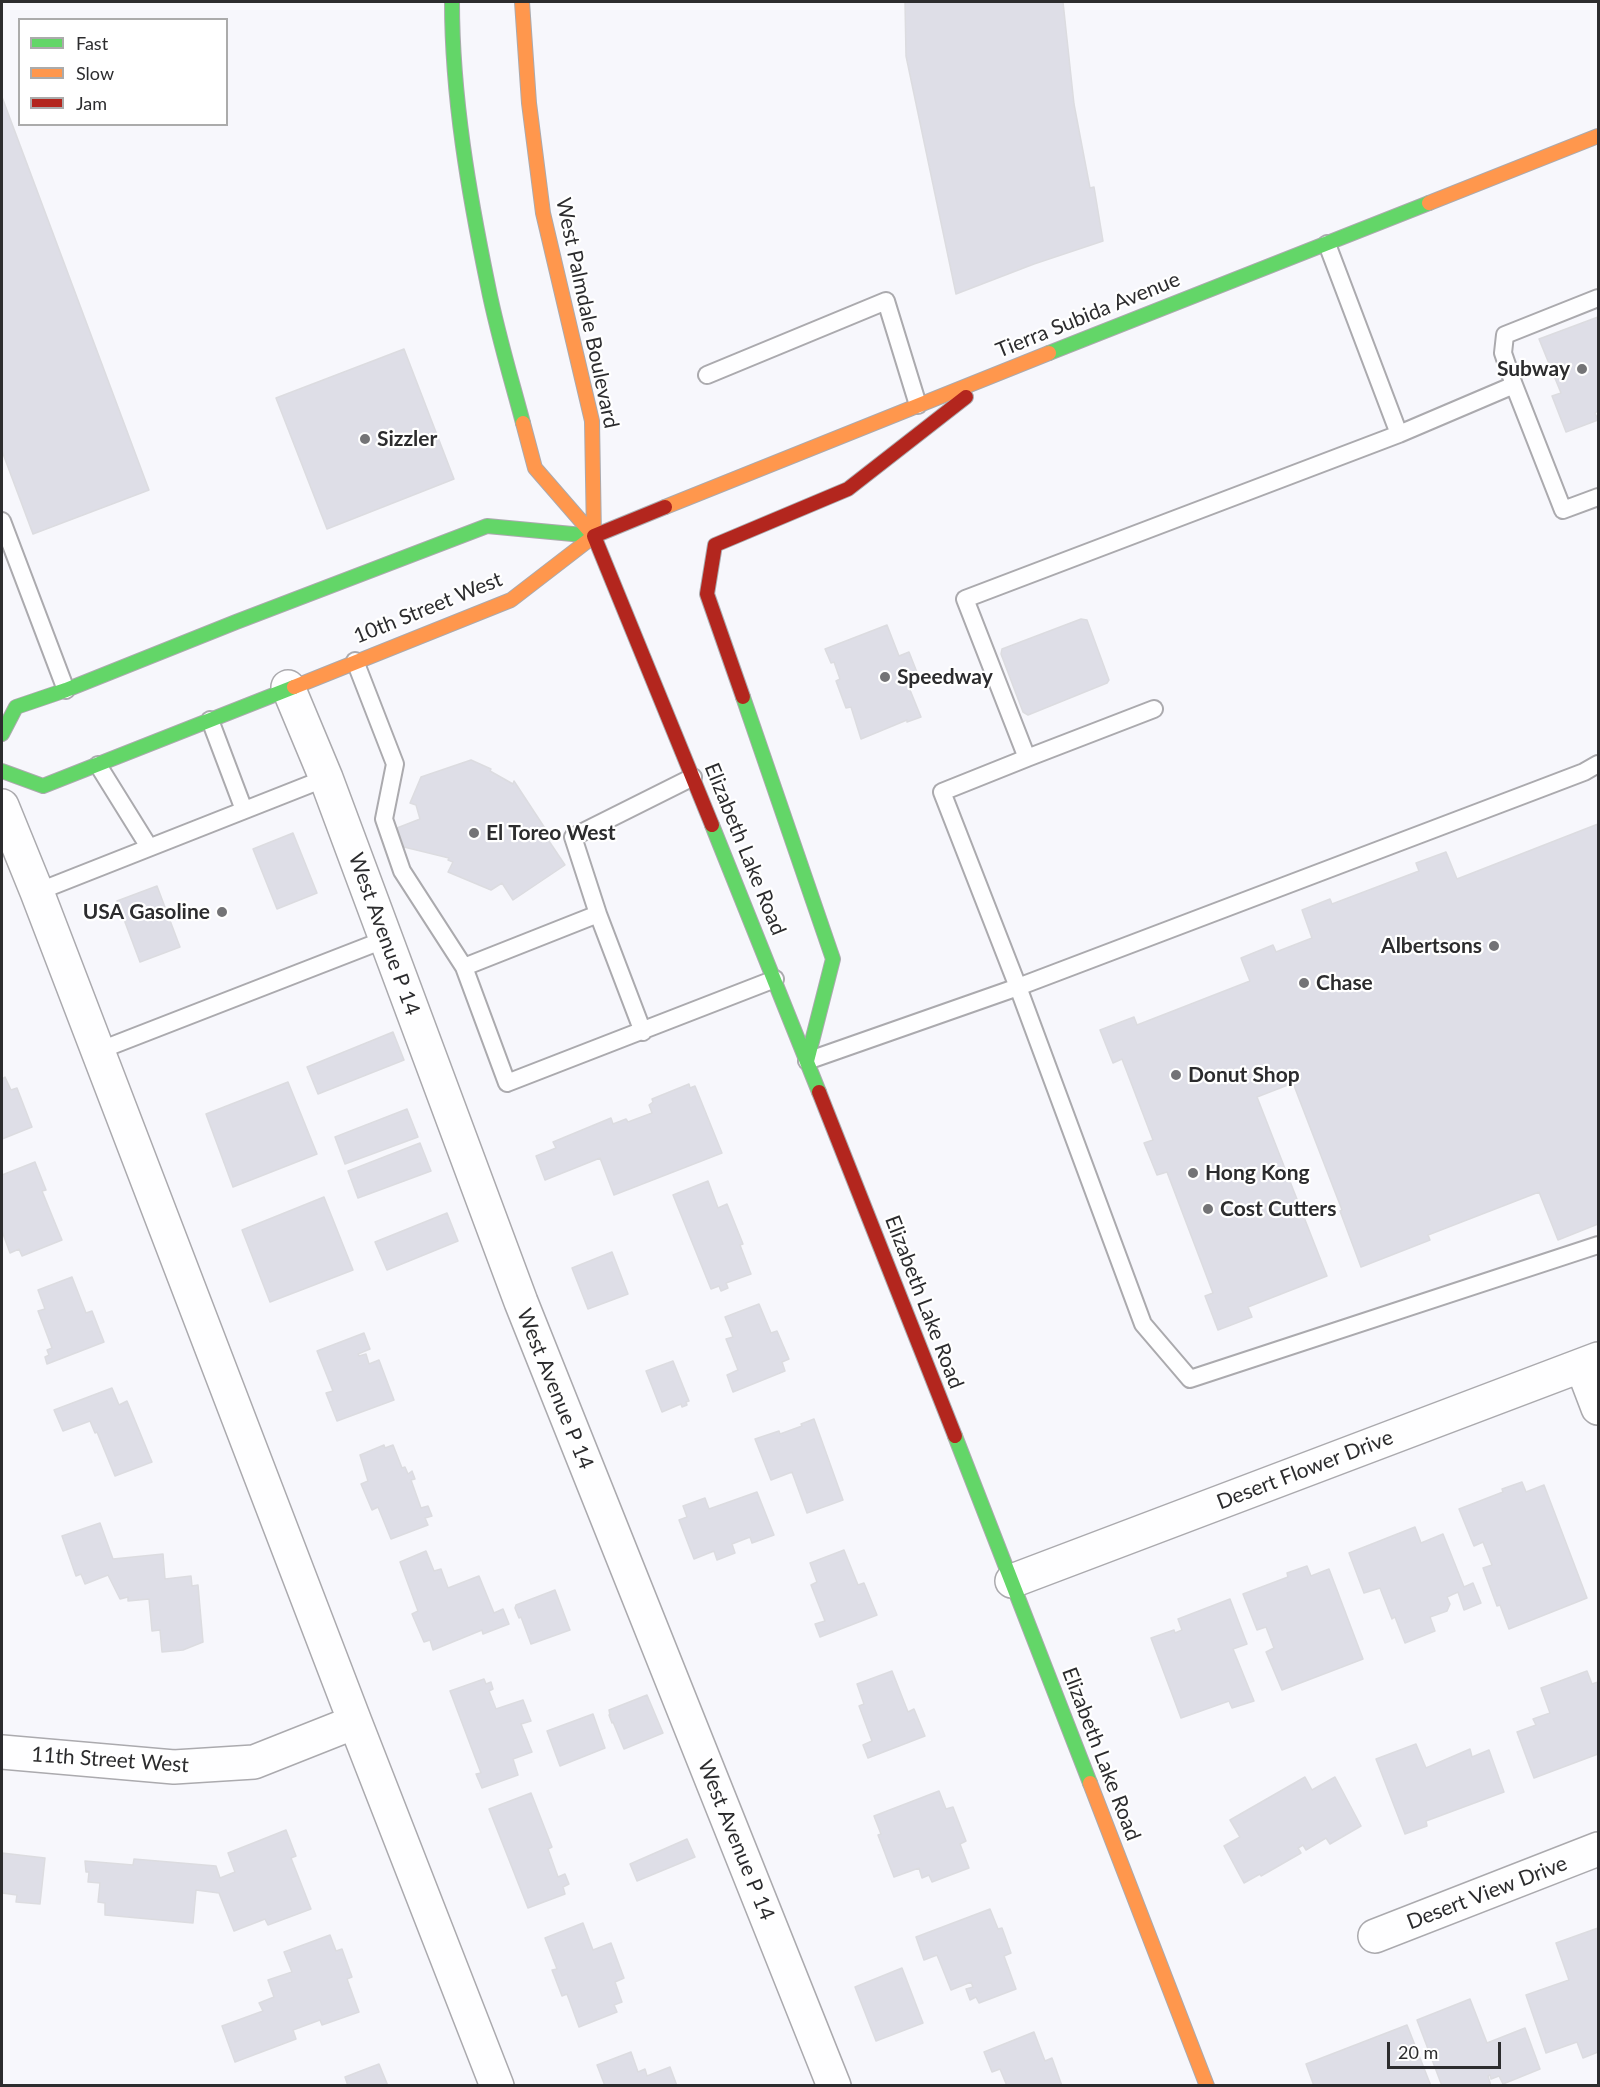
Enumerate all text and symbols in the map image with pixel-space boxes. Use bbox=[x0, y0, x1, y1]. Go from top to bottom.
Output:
legend bbox=[18, 18, 228, 126]
text: Fast bbox=[76, 32, 108, 54]
text: Slow bbox=[76, 62, 114, 84]
text: Jam bbox=[76, 92, 107, 114]
street label: West Palmdale Boulevard bbox=[550, 195, 624, 431]
street label: Tierra Subida Avenue bbox=[992, 267, 1184, 363]
place label: Subway bbox=[1497, 356, 1570, 382]
marker: Subway bbox=[1575, 362, 1589, 376]
place label: Sizzler bbox=[377, 426, 437, 452]
marker: Sizzler bbox=[358, 432, 372, 446]
street label: 10th Street West bbox=[350, 567, 506, 649]
place label: Speedway bbox=[897, 664, 993, 690]
marker: Speedway bbox=[878, 670, 892, 684]
street label: Elizabeth Lake Road bbox=[699, 759, 791, 939]
place label: El Toreo West bbox=[486, 820, 615, 846]
marker: El Toreo West bbox=[467, 826, 481, 840]
street label: West Avenue P 14 bbox=[343, 849, 425, 1019]
place label: USA Gasoline bbox=[83, 899, 210, 925]
marker: USA Gasoline bbox=[215, 905, 229, 919]
place label: Albertsons bbox=[1381, 933, 1482, 959]
marker: Albertsons bbox=[1487, 939, 1501, 953]
place label: Chase bbox=[1316, 970, 1373, 996]
marker: Chase bbox=[1297, 976, 1311, 990]
place label: Donut Shop bbox=[1188, 1062, 1300, 1088]
marker: Donut Shop bbox=[1169, 1068, 1183, 1082]
place label: Hong Kong bbox=[1205, 1160, 1310, 1186]
marker: Hong Kong bbox=[1186, 1166, 1200, 1180]
place label: Cost Cutters bbox=[1220, 1196, 1336, 1222]
marker: Cost Cutters bbox=[1201, 1202, 1215, 1216]
street label: Elizabeth Lake Road bbox=[879, 1212, 969, 1392]
street label: West Avenue P 14 bbox=[511, 1305, 599, 1473]
street label: Desert Flower Drive bbox=[1213, 1425, 1397, 1515]
street label: Elizabeth Lake Road bbox=[1056, 1664, 1146, 1844]
street label: 11th Street West bbox=[30, 1742, 190, 1778]
street label: West Avenue P 14 bbox=[692, 1756, 780, 1924]
street label: Desert View Drive bbox=[1403, 1851, 1571, 1935]
scale bar bbox=[1390, 2030, 1504, 2068]
text: 20 m bbox=[1398, 2041, 1438, 2063]

